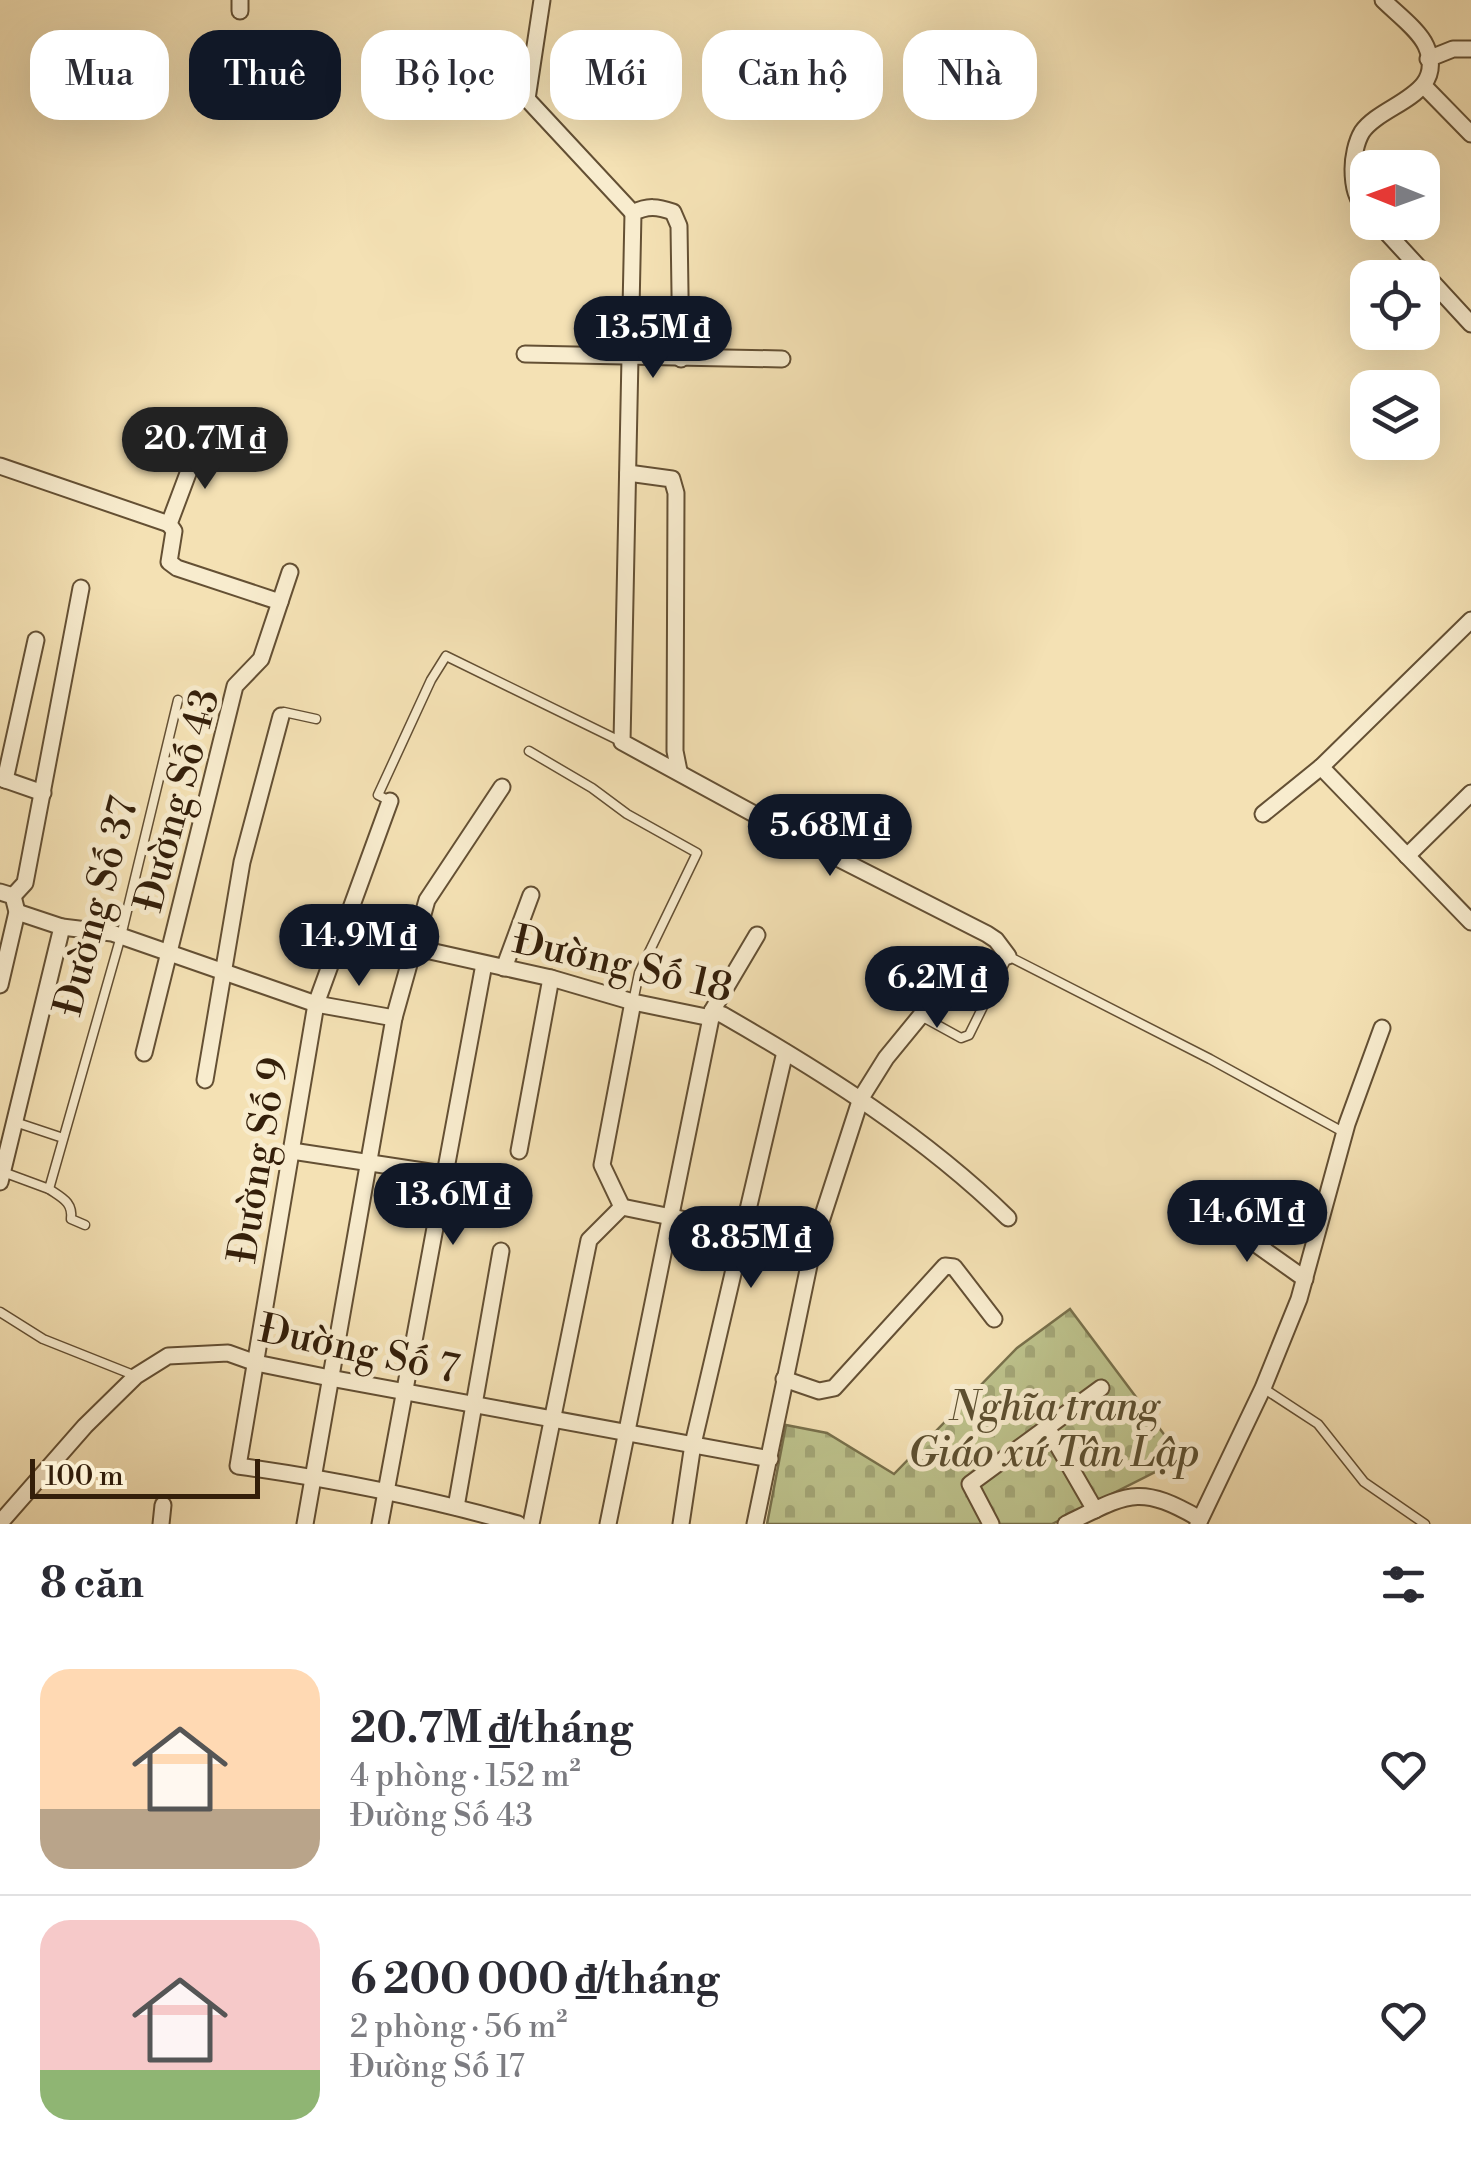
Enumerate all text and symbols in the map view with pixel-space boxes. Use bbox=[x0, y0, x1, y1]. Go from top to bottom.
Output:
chip: Mua bbox=[30, 30, 169, 120]
chip: Thuê bbox=[189, 30, 341, 120]
chip: Bộ lọc bbox=[361, 30, 530, 120]
chip: Mới bbox=[550, 30, 682, 120]
chip: Căn hộ bbox=[702, 30, 883, 120]
chip: Nhà bbox=[903, 30, 1037, 120]
north arrow bbox=[1350, 150, 1440, 240]
map controls bbox=[1350, 150, 1440, 460]
button: locate bbox=[1350, 260, 1440, 350]
pin: 13.5M ₫ bbox=[561, 296, 745, 381]
text: 13.5M ₫ bbox=[596, 308, 710, 348]
button: layers bbox=[1350, 370, 1440, 460]
pin: 20.7M ₫ bbox=[113, 407, 297, 492]
text: 20.7M ₫ bbox=[144, 419, 266, 459]
street label: Đường Số 43 bbox=[124, 684, 233, 918]
street label: Đường Số 37 bbox=[44, 792, 151, 1022]
pin: 5.68M ₫ bbox=[738, 794, 922, 879]
text: 5.68M ₫ bbox=[770, 806, 890, 846]
pin: 14.9M ₫ bbox=[267, 904, 451, 989]
street label: Đường Số 18 bbox=[508, 915, 737, 1015]
text: 14.9M ₫ bbox=[301, 916, 417, 956]
pin: 6.2M ₫ bbox=[856, 946, 1018, 1031]
text: 6.2M ₫ bbox=[887, 958, 987, 998]
street label: Đường Số 9 bbox=[218, 1054, 301, 1267]
pin: 13.6M ₫ bbox=[361, 1163, 545, 1248]
text: 13.6M ₫ bbox=[396, 1175, 510, 1215]
pin: 14.6M ₫ bbox=[1155, 1180, 1339, 1265]
text: 14.6M ₫ bbox=[1189, 1192, 1305, 1232]
pin: 8.85M ₫ bbox=[659, 1206, 843, 1291]
text: 8.85M ₫ bbox=[691, 1218, 811, 1258]
street label: Đường Số 7 bbox=[254, 1304, 463, 1396]
park label: Nghĩa trang Giáo xứ Tân Lập bbox=[908, 1383, 1200, 1479]
scale bar bbox=[30, 1454, 260, 1498]
text: 100 m bbox=[45, 1459, 124, 1494]
icon: filters bbox=[1376, 1557, 1431, 1612]
text: 8 căn bbox=[40, 1558, 144, 1611]
text: 20.7M ₫/tháng bbox=[350, 1703, 633, 1756]
icon: home bbox=[120, 1709, 240, 1829]
icon: heart bbox=[1376, 1742, 1431, 1797]
text: 4 phòng · 152 m² bbox=[350, 1756, 581, 1796]
text: Đường Số 43 bbox=[350, 1796, 533, 1836]
text: 6 200 000 ₫/tháng bbox=[350, 1954, 719, 2007]
icon: home bbox=[120, 1960, 240, 2080]
icon: heart bbox=[1376, 1993, 1431, 2048]
text: 2 phòng · 56 m² bbox=[350, 2007, 567, 2047]
text: Đường Số 17 bbox=[350, 2047, 525, 2087]

